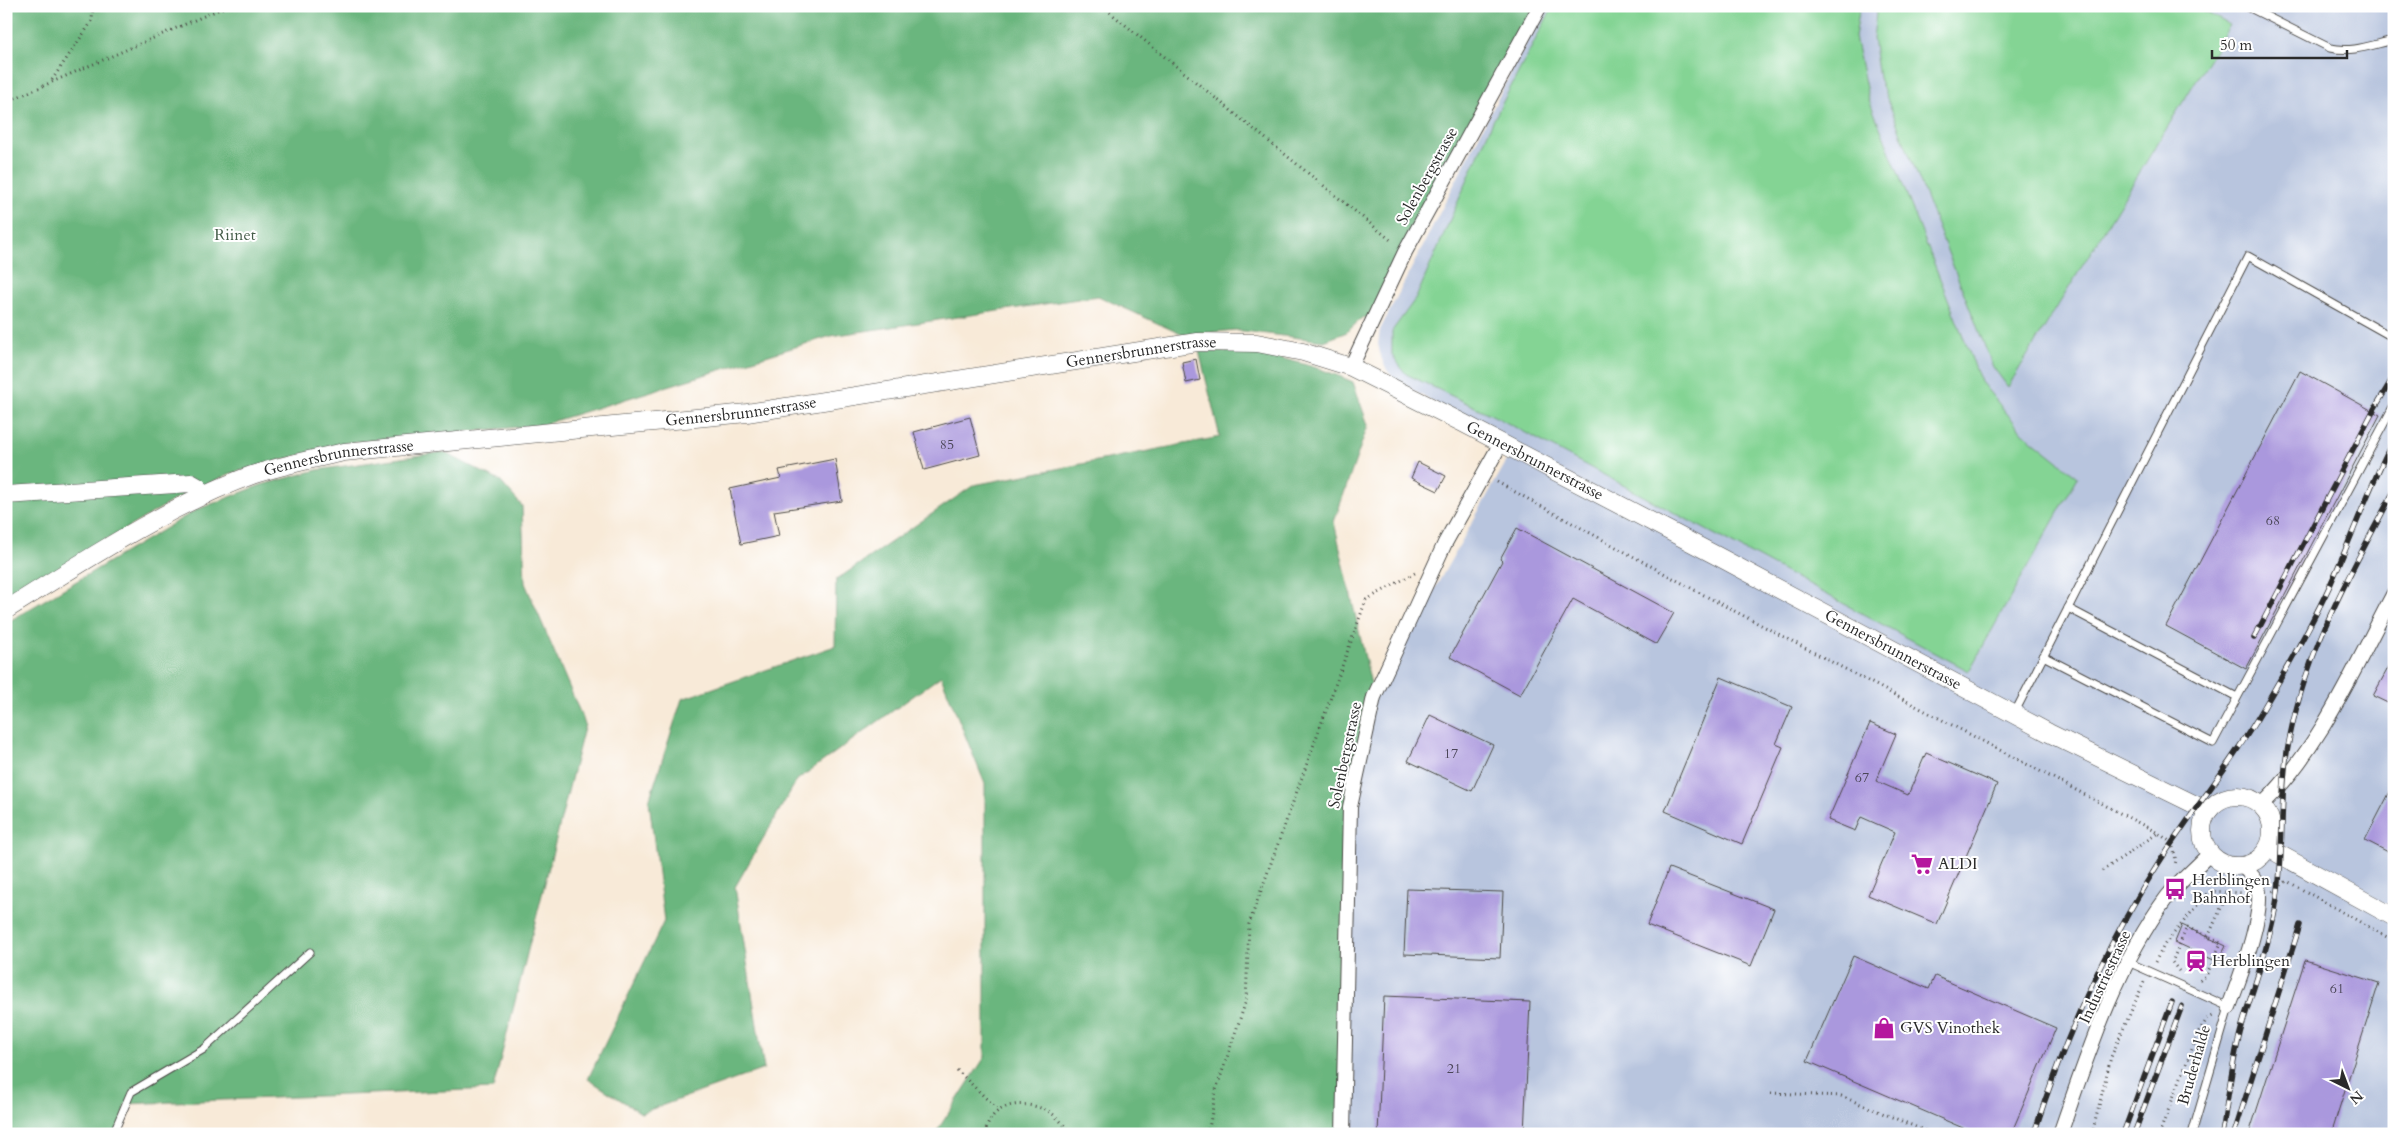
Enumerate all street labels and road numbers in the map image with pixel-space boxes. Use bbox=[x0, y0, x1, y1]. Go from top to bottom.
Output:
street label: Solenbergstrasse bbox=[1391, 123, 1463, 229]
street label: Gennersbrunnerstrasse bbox=[1064, 331, 1217, 374]
street label: Gennersbrunnerstrasse bbox=[664, 391, 818, 432]
street label: Gennersbrunnerstrasse bbox=[1462, 416, 1607, 506]
street label: Gennersbrunnerstrasse bbox=[261, 434, 415, 482]
street label: Gennersbrunnerstrasse bbox=[1821, 604, 1965, 695]
street label: Solenbergstrasse bbox=[1323, 699, 1367, 811]
street label: Industriestrasse bbox=[2074, 927, 2136, 1027]
street label: Bruderhalde bbox=[2172, 1022, 2216, 1108]

